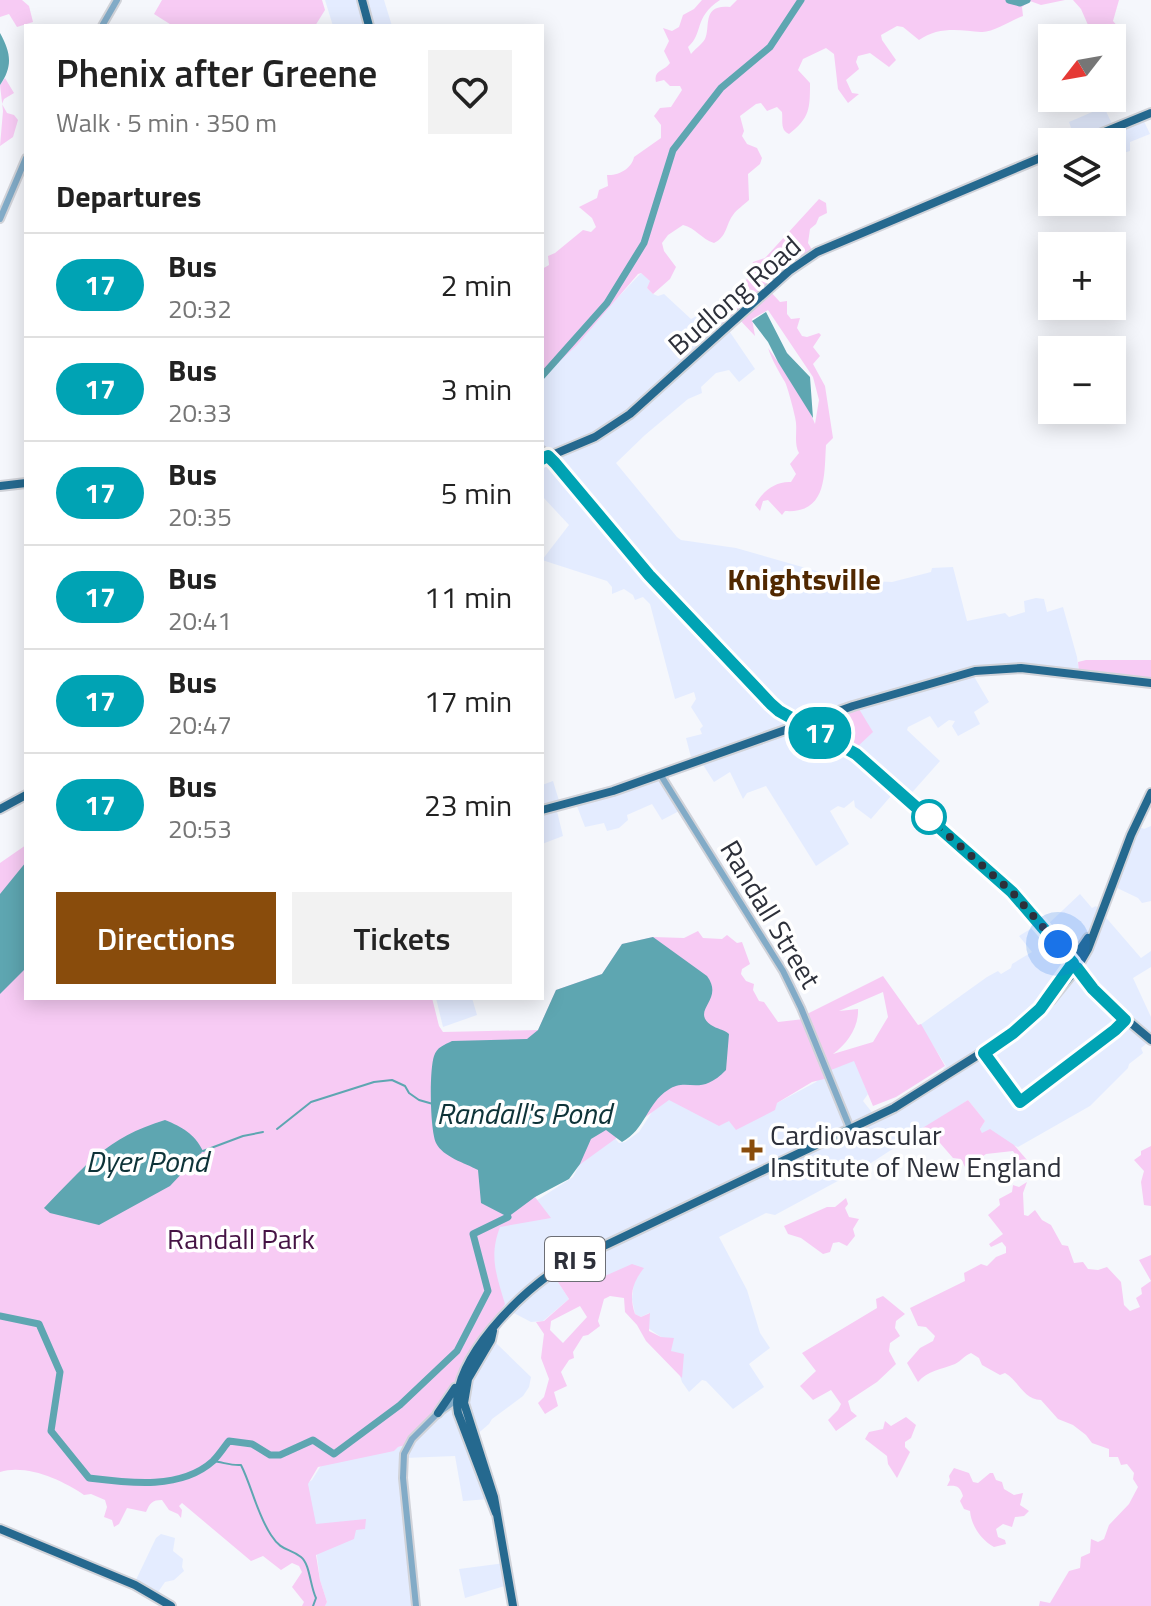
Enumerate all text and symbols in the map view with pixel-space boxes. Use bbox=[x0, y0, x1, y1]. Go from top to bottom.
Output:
north arrow bbox=[1038, 24, 1126, 112]
map controls bbox=[1038, 24, 1126, 424]
text: Phenix after Greene bbox=[56, 44, 377, 102]
button: heart bbox=[428, 50, 512, 134]
text: Walk · 5 min · 350 m bbox=[56, 103, 277, 142]
button: layers bbox=[1038, 128, 1126, 216]
text: Departures bbox=[56, 173, 201, 219]
street label: Budlong Road bbox=[658, 225, 810, 365]
button: + bbox=[1038, 232, 1126, 320]
text: Bus bbox=[168, 243, 217, 289]
text: 2 min bbox=[441, 262, 512, 308]
text: 17 bbox=[84, 263, 116, 306]
text: 20:32 bbox=[168, 289, 232, 328]
button: − bbox=[1038, 336, 1126, 424]
text: Bus bbox=[168, 347, 217, 393]
text: 3 min bbox=[441, 366, 512, 412]
text: 17 bbox=[84, 367, 116, 410]
text: 20:33 bbox=[168, 393, 232, 432]
text: Bus bbox=[168, 451, 217, 497]
text: 5 min bbox=[441, 470, 512, 516]
text: 17 bbox=[84, 471, 116, 514]
text: 20:35 bbox=[168, 497, 232, 536]
text: Bus bbox=[168, 555, 217, 601]
district label: Knightsville bbox=[727, 556, 881, 602]
text: 11 min bbox=[424, 574, 512, 620]
text: 17 bbox=[84, 575, 116, 618]
text: 20:41 bbox=[168, 601, 232, 640]
text: Bus bbox=[168, 659, 217, 705]
text: 17 min bbox=[424, 678, 512, 724]
text: 17 bbox=[84, 679, 116, 722]
text: 20:47 bbox=[168, 705, 232, 744]
line badge: 17 bbox=[784, 707, 856, 759]
text: 17 bbox=[804, 711, 836, 754]
text: Bus bbox=[168, 763, 217, 809]
text: 23 min bbox=[424, 782, 512, 828]
text: 17 bbox=[84, 783, 116, 826]
unlabelled marker bbox=[912, 800, 946, 834]
text: 20:53 bbox=[168, 809, 232, 848]
street label: Randall Street bbox=[710, 832, 832, 997]
button: Directions bbox=[56, 892, 276, 984]
button: Tickets bbox=[292, 892, 512, 984]
your location bbox=[1038, 924, 1078, 964]
water label: Randall's Pond bbox=[437, 1090, 614, 1136]
place label: Cardiovascular Institute of New England bbox=[770, 1113, 1061, 1188]
water label: Dyer Pond bbox=[86, 1138, 211, 1184]
marker: Cardiovascular Institute of New England bbox=[741, 1139, 763, 1161]
park label: Randall Park bbox=[167, 1217, 315, 1260]
road number: RI 5 bbox=[545, 1237, 605, 1281]

